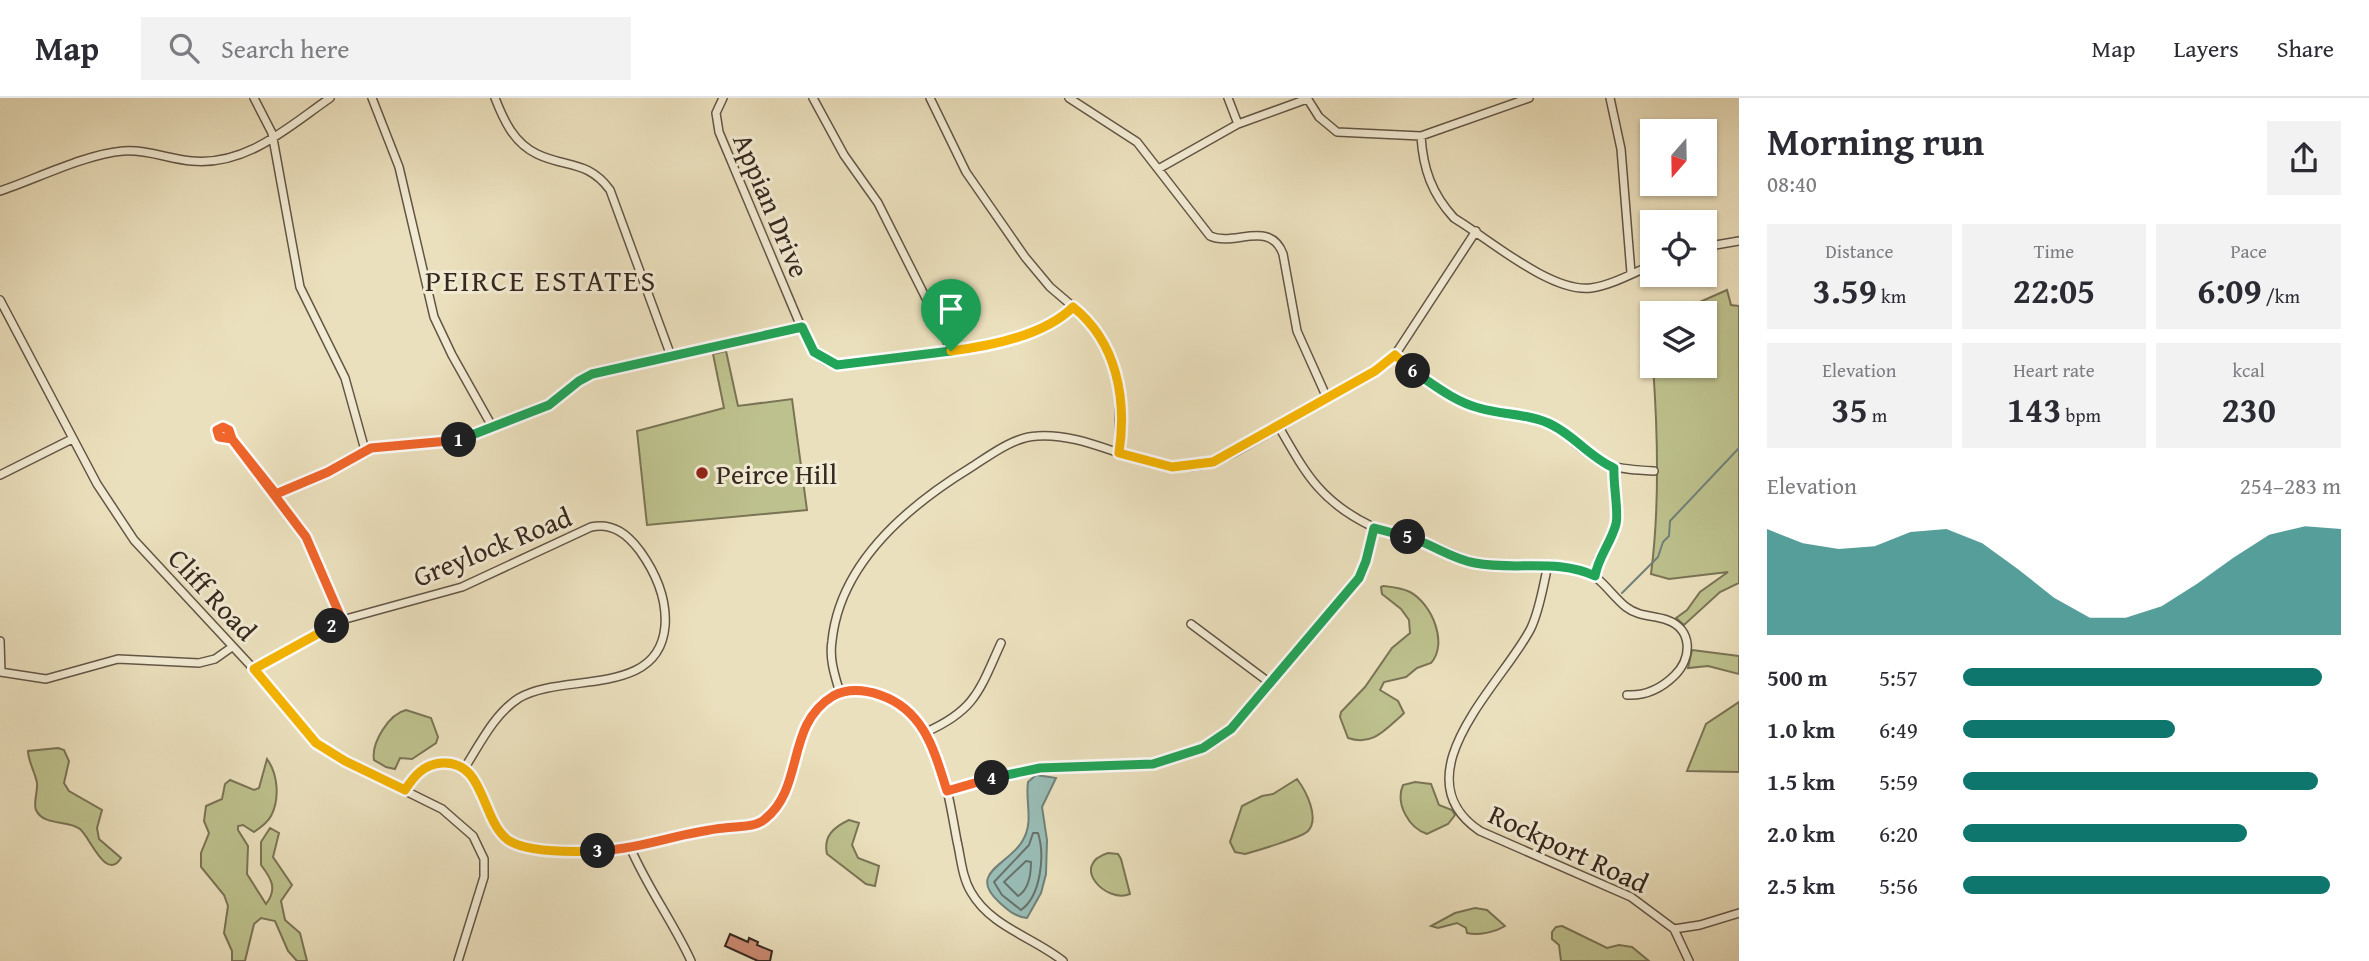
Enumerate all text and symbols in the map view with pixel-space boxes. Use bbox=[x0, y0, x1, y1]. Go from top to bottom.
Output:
search box bbox=[141, 17, 631, 80]
text: Map bbox=[35, 24, 99, 72]
icon: search bbox=[165, 29, 203, 67]
text: Search here bbox=[221, 29, 349, 68]
text: Map bbox=[2092, 31, 2135, 66]
text: Layers bbox=[2173, 31, 2239, 66]
text: Share bbox=[2277, 31, 2334, 66]
text: Morning run bbox=[1767, 113, 1984, 169]
north arrow bbox=[1640, 119, 1717, 196]
map controls bbox=[1640, 119, 1717, 378]
button: share bbox=[2267, 121, 2341, 195]
street label: Appian Drive bbox=[723, 127, 821, 283]
text: 08:40 bbox=[1767, 167, 1817, 200]
button: locate bbox=[1640, 210, 1717, 287]
text: Distance bbox=[1825, 237, 1893, 265]
text: Time bbox=[2034, 237, 2074, 265]
text: Pace bbox=[2230, 237, 2267, 265]
district label: PEIRCE ESTATES bbox=[425, 258, 657, 302]
text: 3.59 bbox=[1813, 265, 1877, 316]
text: 22:05 bbox=[2013, 265, 2095, 316]
text: 6:09 bbox=[2197, 265, 2262, 316]
pin bbox=[921, 279, 981, 351]
text: km bbox=[1877, 282, 1906, 310]
text: /km bbox=[2262, 282, 2300, 310]
icon: arrive bbox=[932, 290, 970, 328]
button: layers bbox=[1640, 301, 1717, 378]
pin: 6 bbox=[1396, 354, 1430, 388]
text: 6 bbox=[1408, 356, 1417, 384]
text: Elevation bbox=[1822, 356, 1897, 384]
text: Heart rate bbox=[2013, 356, 2095, 384]
text: kcal bbox=[2232, 356, 2265, 384]
text: 35 bbox=[1831, 384, 1868, 435]
text: 143 bbox=[2007, 384, 2061, 435]
text: 230 bbox=[2221, 384, 2276, 435]
text: m bbox=[1868, 401, 1887, 429]
text: bpm bbox=[2061, 401, 2101, 429]
pin: 1 bbox=[442, 422, 476, 458]
text: 1 bbox=[454, 425, 463, 453]
place label: Peirce Hill bbox=[716, 453, 837, 494]
marker: Peirce Hill bbox=[694, 465, 710, 481]
text: Elevation bbox=[1767, 469, 1857, 502]
text: 254–283 m bbox=[2240, 469, 2341, 502]
street label: Greylock Road bbox=[407, 496, 578, 596]
pin: 5 bbox=[1390, 520, 1426, 555]
text: 5 bbox=[1403, 522, 1412, 550]
street label: Cliff Road bbox=[159, 538, 267, 650]
pin: 2 bbox=[314, 608, 350, 644]
text: 2 bbox=[327, 611, 336, 639]
text: 500 m bbox=[1767, 661, 1828, 694]
text: 5:57 bbox=[1879, 661, 1918, 694]
text: 1.0 km bbox=[1767, 713, 1835, 746]
text: 6:49 bbox=[1879, 713, 1918, 746]
pin: 4 bbox=[974, 760, 1010, 796]
text: 4 bbox=[987, 763, 996, 791]
text: 1.5 km bbox=[1767, 765, 1835, 798]
text: 5:59 bbox=[1879, 765, 1918, 798]
street label: Rockport Road bbox=[1482, 793, 1656, 903]
text: 2.0 km bbox=[1767, 817, 1835, 850]
text: 6:20 bbox=[1879, 817, 1918, 850]
pin: 3 bbox=[580, 834, 616, 868]
text: 3 bbox=[593, 836, 602, 864]
text: 2.5 km bbox=[1767, 869, 1835, 902]
text: 5:56 bbox=[1879, 869, 1918, 902]

